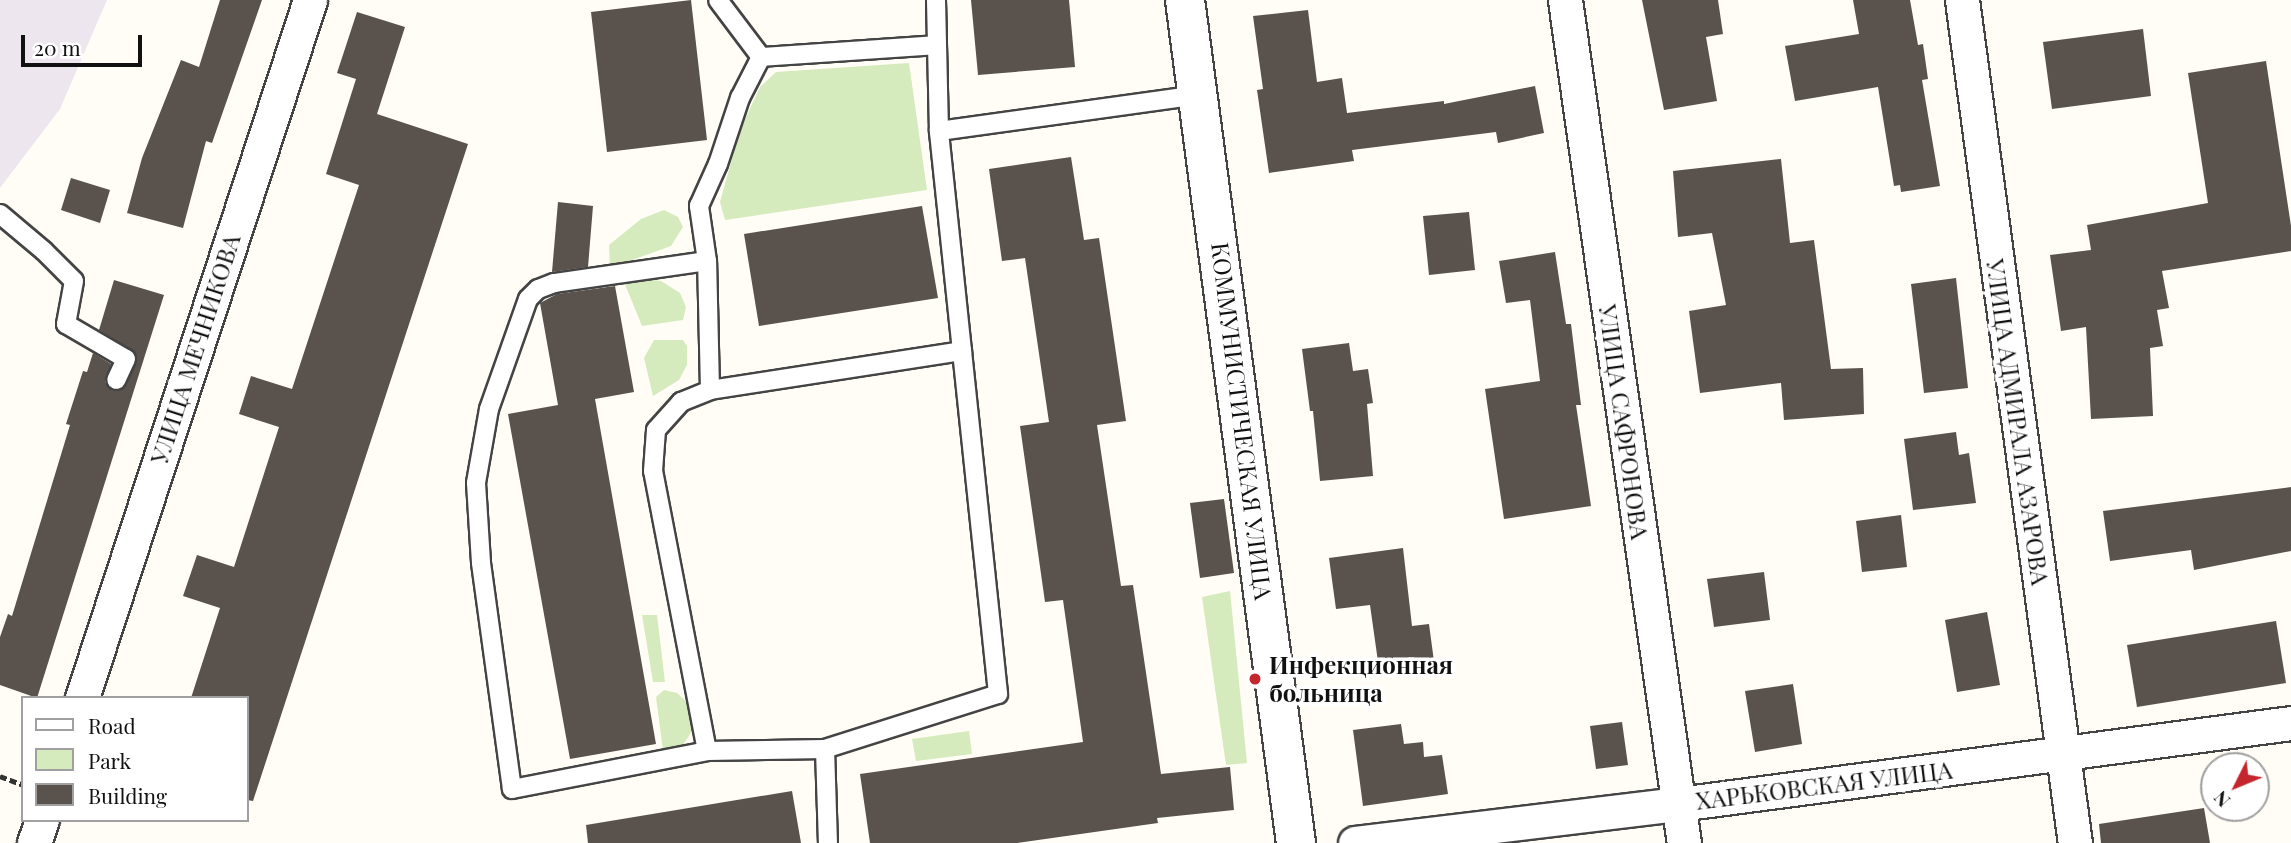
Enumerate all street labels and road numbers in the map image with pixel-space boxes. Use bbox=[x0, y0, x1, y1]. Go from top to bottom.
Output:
street label: УЛИЦА МЕЧНИКОВА bbox=[144, 230, 246, 468]
street label: КОММУНИСТИЧЕСКАЯ УЛИЦА bbox=[1206, 241, 1278, 601]
street label: УЛИЦА АДМИРАЛА АЗАРОВА bbox=[1981, 257, 2055, 587]
street label: УЛИЦА САФРОНОВА bbox=[1593, 303, 1655, 541]
street label: ХАРЬКОВСКАЯ УЛИЦА bbox=[1694, 755, 1954, 815]

